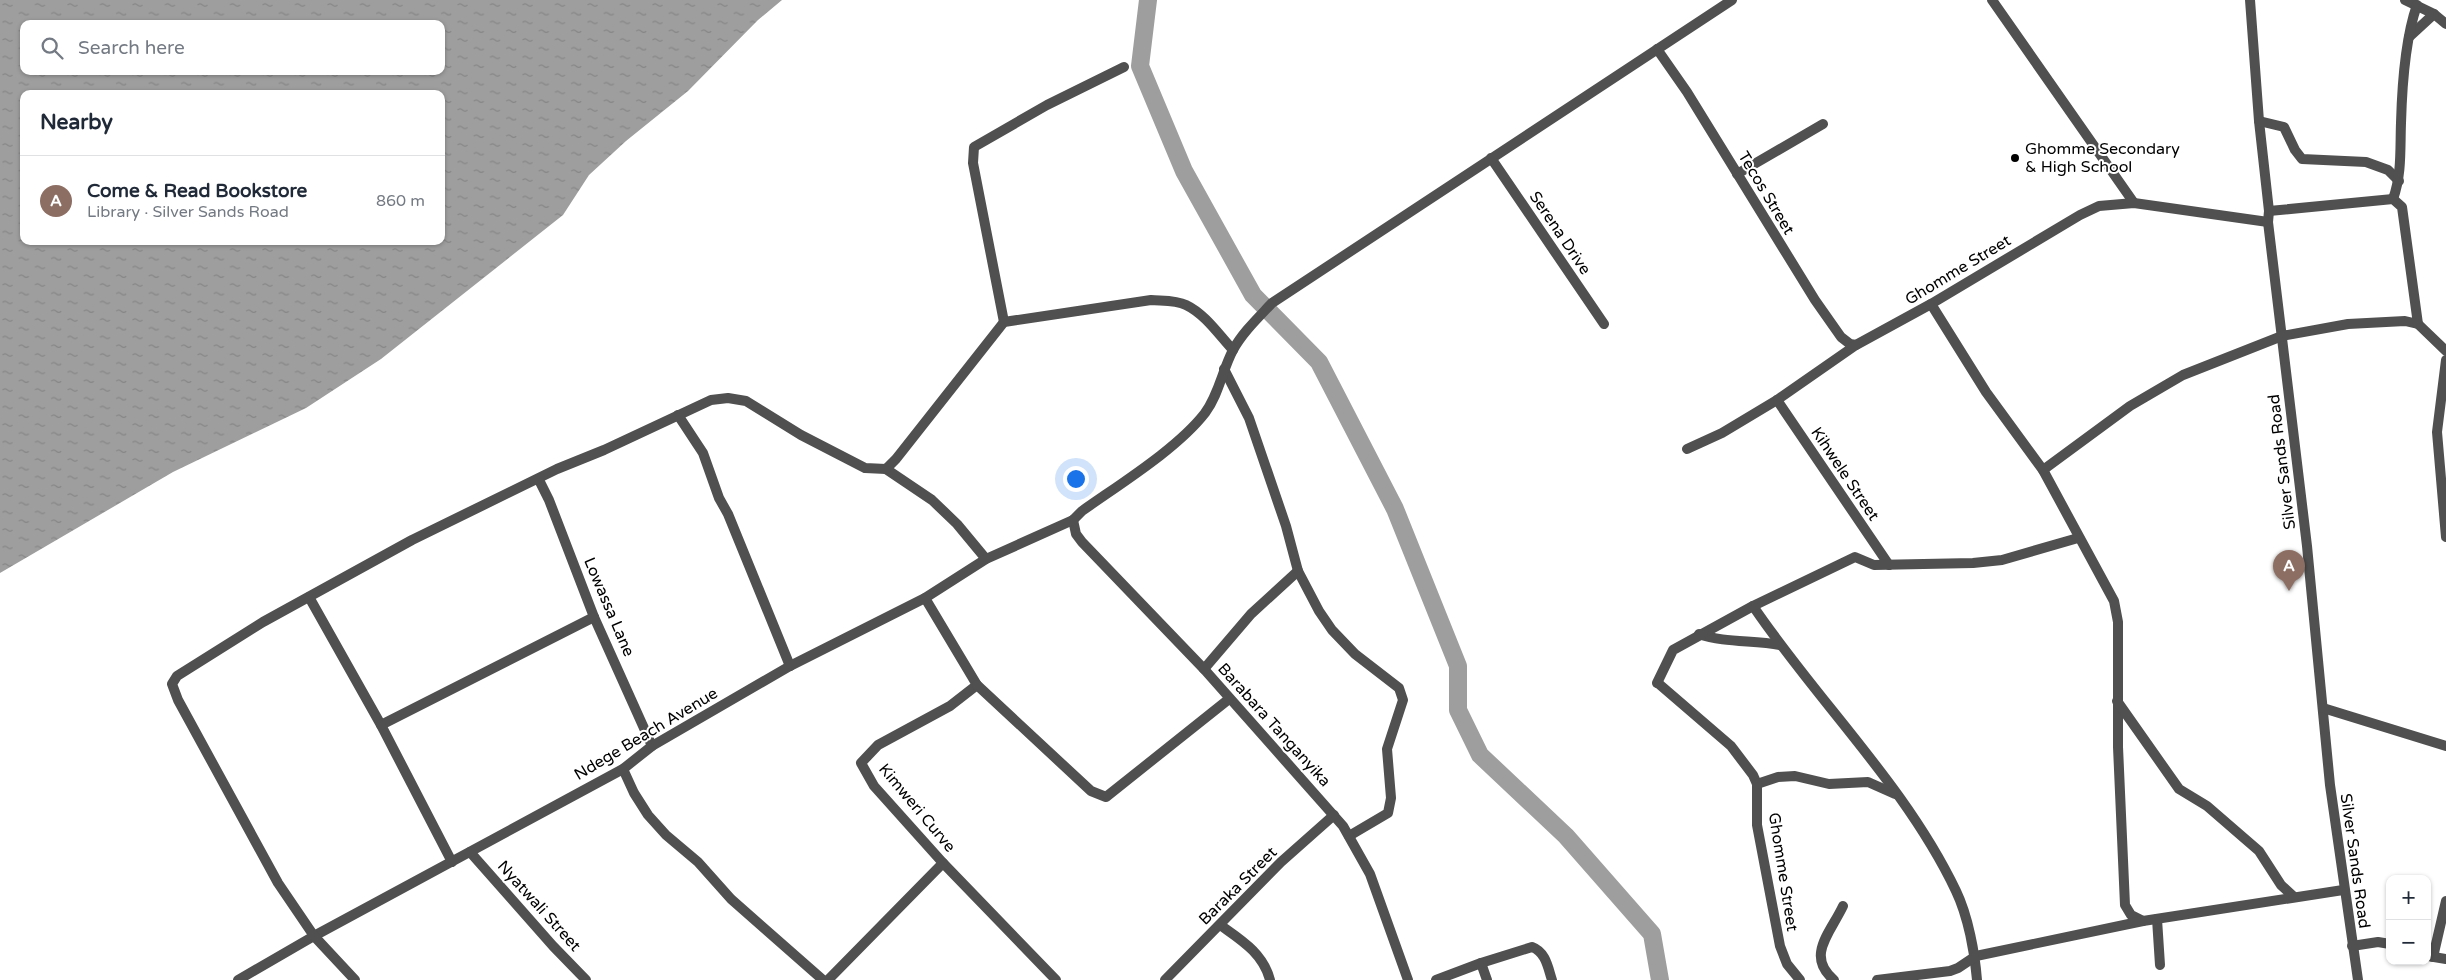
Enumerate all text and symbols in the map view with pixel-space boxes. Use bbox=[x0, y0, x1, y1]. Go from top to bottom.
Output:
search box bbox=[20, 20, 445, 75]
icon: search bbox=[38, 34, 66, 62]
text: Search here bbox=[78, 37, 185, 59]
text: Nearby bbox=[40, 110, 113, 135]
place label: Ghomme Secondary & High School bbox=[2025, 139, 2180, 177]
street label: Tecos Street bbox=[1733, 148, 1799, 238]
marker: Ghomme Secondary & High School bbox=[2009, 152, 2021, 164]
text: Come & Read Bookstore bbox=[87, 180, 307, 202]
street label: Serena Drive bbox=[1525, 188, 1595, 278]
text: A bbox=[50, 191, 62, 211]
text: 860 m bbox=[376, 191, 425, 211]
text: Library · Silver Sands Road bbox=[87, 202, 289, 222]
street label: Ghomme Street bbox=[1901, 231, 2015, 309]
street label: Silver Sands Road bbox=[2264, 393, 2300, 531]
street label: Kihwele Street bbox=[1806, 423, 1884, 525]
your location bbox=[1063, 466, 1089, 492]
pin: A bbox=[2273, 550, 2305, 591]
street label: Lowassa Lane bbox=[579, 554, 639, 660]
street label: Barabara Tanganyika bbox=[1213, 659, 1335, 791]
street label: Ndege Beach Avenue bbox=[571, 683, 721, 785]
street label: Kimweri Curve bbox=[874, 760, 960, 856]
street label: Silver Sands Road bbox=[2336, 792, 2374, 930]
street label: Ghomme Street bbox=[1764, 811, 1802, 933]
street label: Baraka Street bbox=[1195, 843, 1281, 929]
street label: Nyatwali Street bbox=[493, 856, 585, 956]
map controls bbox=[2386, 875, 2431, 965]
button: + bbox=[2386, 875, 2431, 920]
button: − bbox=[2386, 920, 2431, 965]

